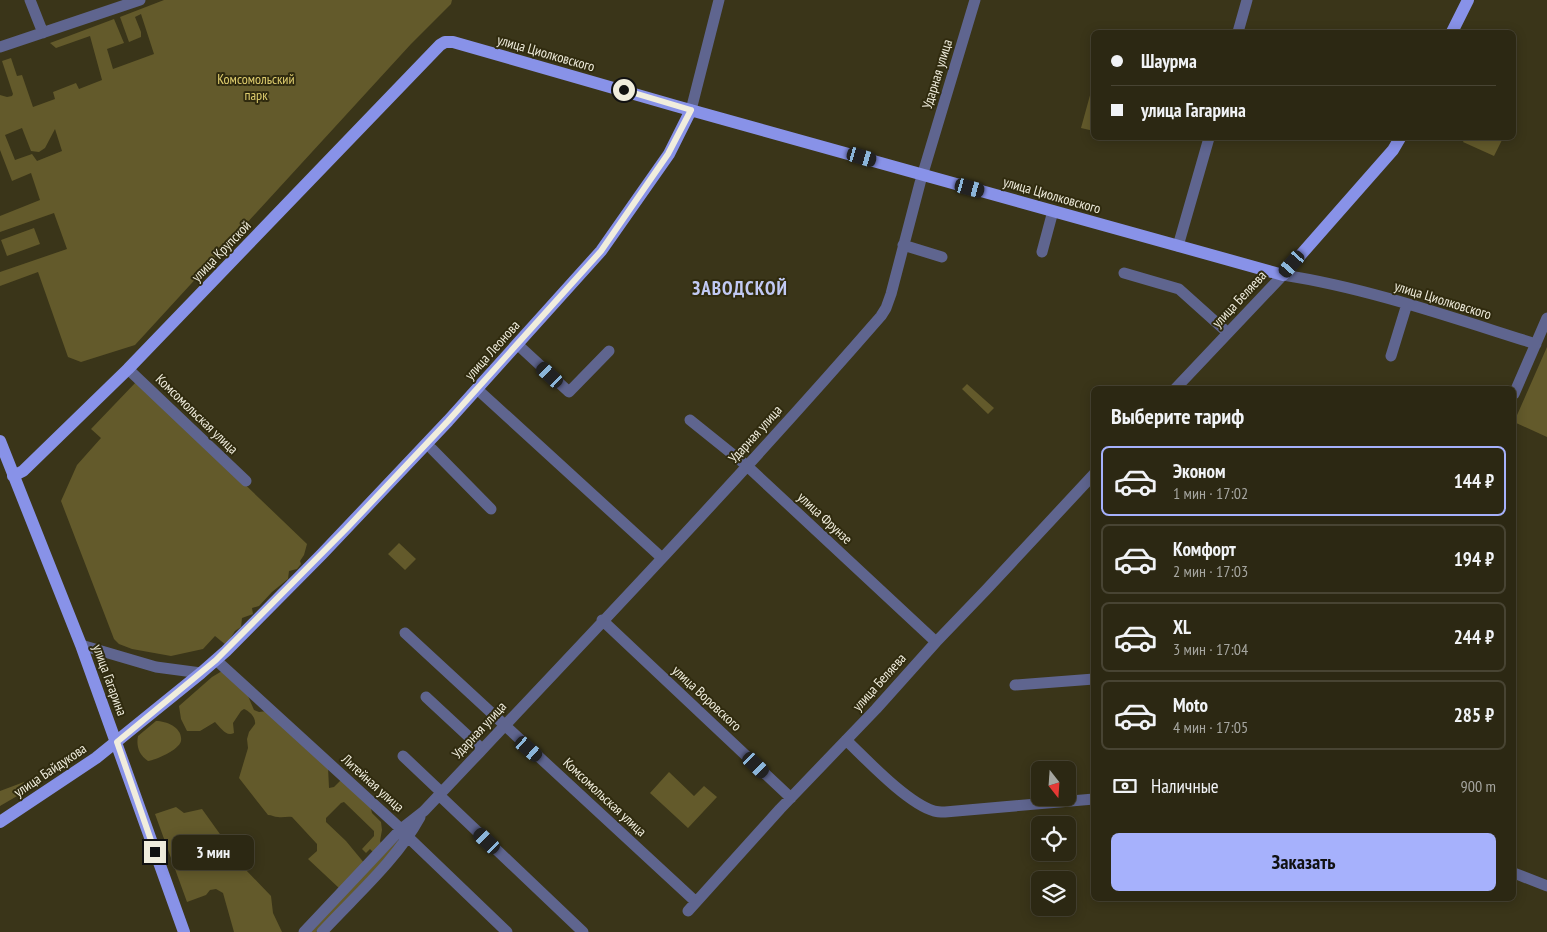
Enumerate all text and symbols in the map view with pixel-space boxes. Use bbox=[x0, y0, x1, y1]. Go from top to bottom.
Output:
street label: улица Циолковского bbox=[495, 30, 597, 76]
street label: Ударная улица bbox=[918, 37, 956, 111]
text: Шаурма bbox=[1141, 49, 1197, 73]
park label: Комсомольский парк bbox=[217, 70, 295, 104]
route start bbox=[613, 79, 635, 101]
text: улица Гагарина bbox=[1141, 98, 1246, 122]
car bbox=[845, 146, 878, 168]
street label: улица Циолковского bbox=[1001, 172, 1103, 218]
car bbox=[953, 177, 986, 199]
street label: улица Крупской bbox=[187, 217, 255, 285]
car bbox=[1276, 248, 1307, 280]
street label: улица Беляева bbox=[1208, 267, 1270, 331]
district label: ЗАВОДСКОЙ bbox=[692, 276, 788, 300]
street label: улица Циолковского bbox=[1392, 277, 1494, 323]
street label: улица Леонова bbox=[461, 317, 523, 383]
car bbox=[533, 359, 566, 391]
street label: Комсомольская улица bbox=[152, 370, 242, 458]
street label: Ударная улица bbox=[724, 401, 786, 467]
text: Выберите тариф bbox=[1111, 402, 1244, 430]
icon: car bbox=[1113, 459, 1158, 504]
text: Эконом bbox=[1173, 459, 1226, 483]
text: 144 ₽ bbox=[1454, 469, 1494, 493]
text: 1 мин · 17:02 bbox=[1173, 483, 1248, 503]
street label: улица Фрунзе bbox=[794, 488, 856, 548]
icon: car bbox=[1113, 537, 1158, 582]
text: Комфорт bbox=[1173, 537, 1236, 561]
text: 194 ₽ bbox=[1454, 547, 1494, 571]
text: 2 мин · 17:03 bbox=[1173, 561, 1248, 581]
icon: car bbox=[1113, 615, 1158, 660]
text: XL bbox=[1173, 615, 1191, 639]
text: 244 ₽ bbox=[1454, 625, 1494, 649]
text: 3 мин · 17:04 bbox=[1173, 639, 1248, 659]
street label: улица Гагарина bbox=[89, 642, 131, 718]
street label: улица Беляева bbox=[848, 649, 910, 715]
street label: улица Воровского bbox=[669, 661, 745, 735]
icon: car bbox=[1113, 693, 1158, 738]
text: Moto bbox=[1173, 693, 1208, 717]
street label: Ударная улица bbox=[448, 698, 510, 762]
text: 285 ₽ bbox=[1454, 703, 1494, 727]
text: 4 мин · 17:05 bbox=[1173, 717, 1248, 737]
car bbox=[512, 733, 545, 765]
street label: улица Байдукова bbox=[10, 739, 90, 801]
car bbox=[739, 749, 772, 781]
street label: Литейная улица bbox=[337, 750, 408, 816]
street label: Комсомольская улица bbox=[560, 754, 650, 840]
north arrow bbox=[1031, 761, 1076, 806]
map controls bbox=[1031, 761, 1076, 916]
icon: cash bbox=[1111, 772, 1139, 800]
text: Наличные bbox=[1151, 774, 1219, 798]
text: 900 m bbox=[1461, 776, 1496, 796]
button: locate bbox=[1031, 816, 1076, 861]
car bbox=[470, 825, 503, 857]
button: Заказать bbox=[1111, 833, 1496, 891]
callout: 3 мин bbox=[172, 834, 255, 870]
route end bbox=[144, 841, 166, 863]
text: 3 мин bbox=[196, 842, 230, 862]
button: layers bbox=[1031, 871, 1076, 916]

